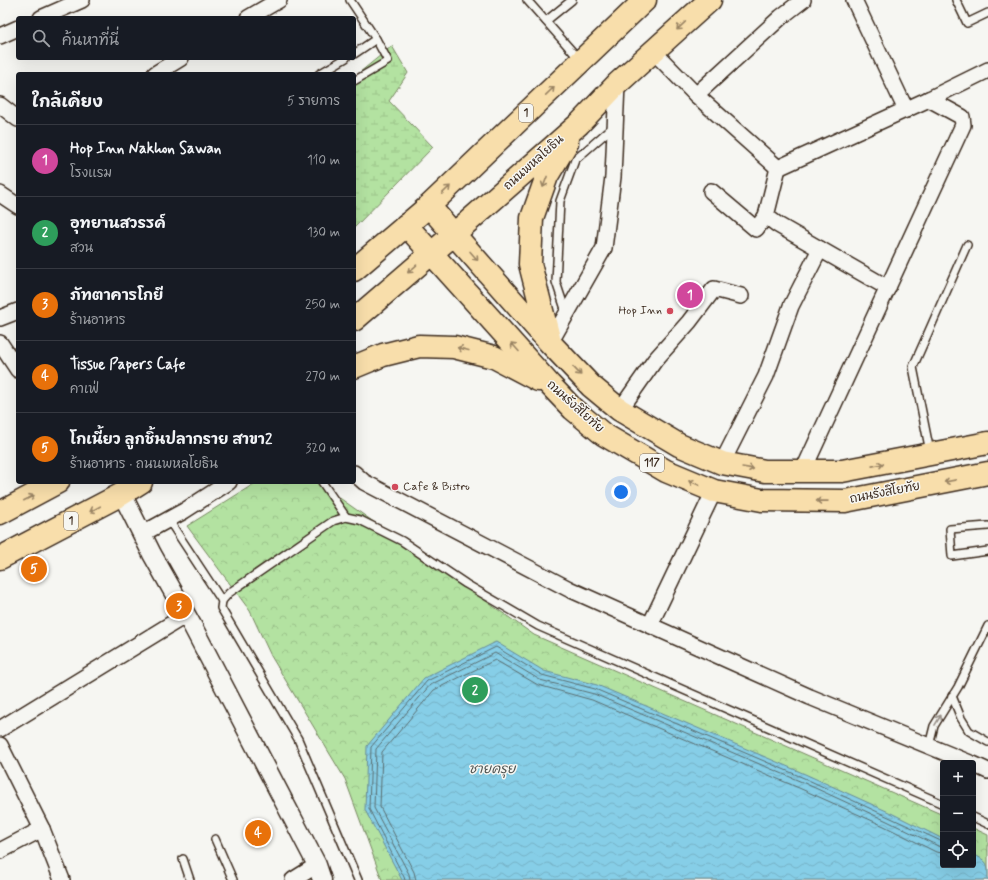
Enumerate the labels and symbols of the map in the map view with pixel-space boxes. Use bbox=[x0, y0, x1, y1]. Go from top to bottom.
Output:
one-way arrow bbox=[676, 22, 686, 31]
one-way arrow bbox=[545, 86, 555, 96]
road number: 1 bbox=[519, 104, 533, 122]
street label: ถนนพหลโยธิน bbox=[500, 131, 567, 194]
one-way arrow bbox=[541, 175, 549, 187]
one-way arrow bbox=[441, 185, 451, 195]
one-way arrow bbox=[469, 251, 478, 261]
one-way arrow bbox=[407, 265, 418, 274]
pin: 1 bbox=[677, 280, 703, 310]
place label: Hop Inn bbox=[619, 303, 662, 319]
marker: Hop Inn bbox=[665, 306, 675, 316]
one-way arrow bbox=[511, 342, 520, 352]
one-way arrow bbox=[456, 345, 469, 353]
one-way arrow bbox=[572, 366, 582, 376]
street label: ถนนรังสิโยทัย bbox=[543, 376, 608, 437]
road number: 117 bbox=[640, 454, 664, 472]
one-way arrow bbox=[871, 460, 884, 468]
one-way arrow bbox=[742, 464, 755, 472]
street label: ถนนรังสิโยทัย bbox=[848, 477, 922, 508]
one-way arrow bbox=[944, 477, 957, 485]
place label: Cafe & Bistro bbox=[403, 479, 470, 495]
one-way arrow bbox=[688, 479, 700, 487]
marker: Cafe & Bistro bbox=[390, 482, 400, 492]
your location bbox=[611, 482, 631, 502]
one-way arrow bbox=[23, 494, 35, 501]
one-way arrow bbox=[816, 497, 829, 504]
one-way arrow bbox=[89, 505, 101, 513]
road number: 1 bbox=[64, 512, 78, 530]
pin: 5 bbox=[21, 554, 47, 584]
pin: 3 bbox=[166, 591, 192, 621]
pin: 2 bbox=[462, 675, 488, 705]
one-way arrow bbox=[934, 714, 942, 726]
water label: ชายครุย bbox=[469, 761, 517, 779]
pin: 4 bbox=[245, 818, 271, 848]

